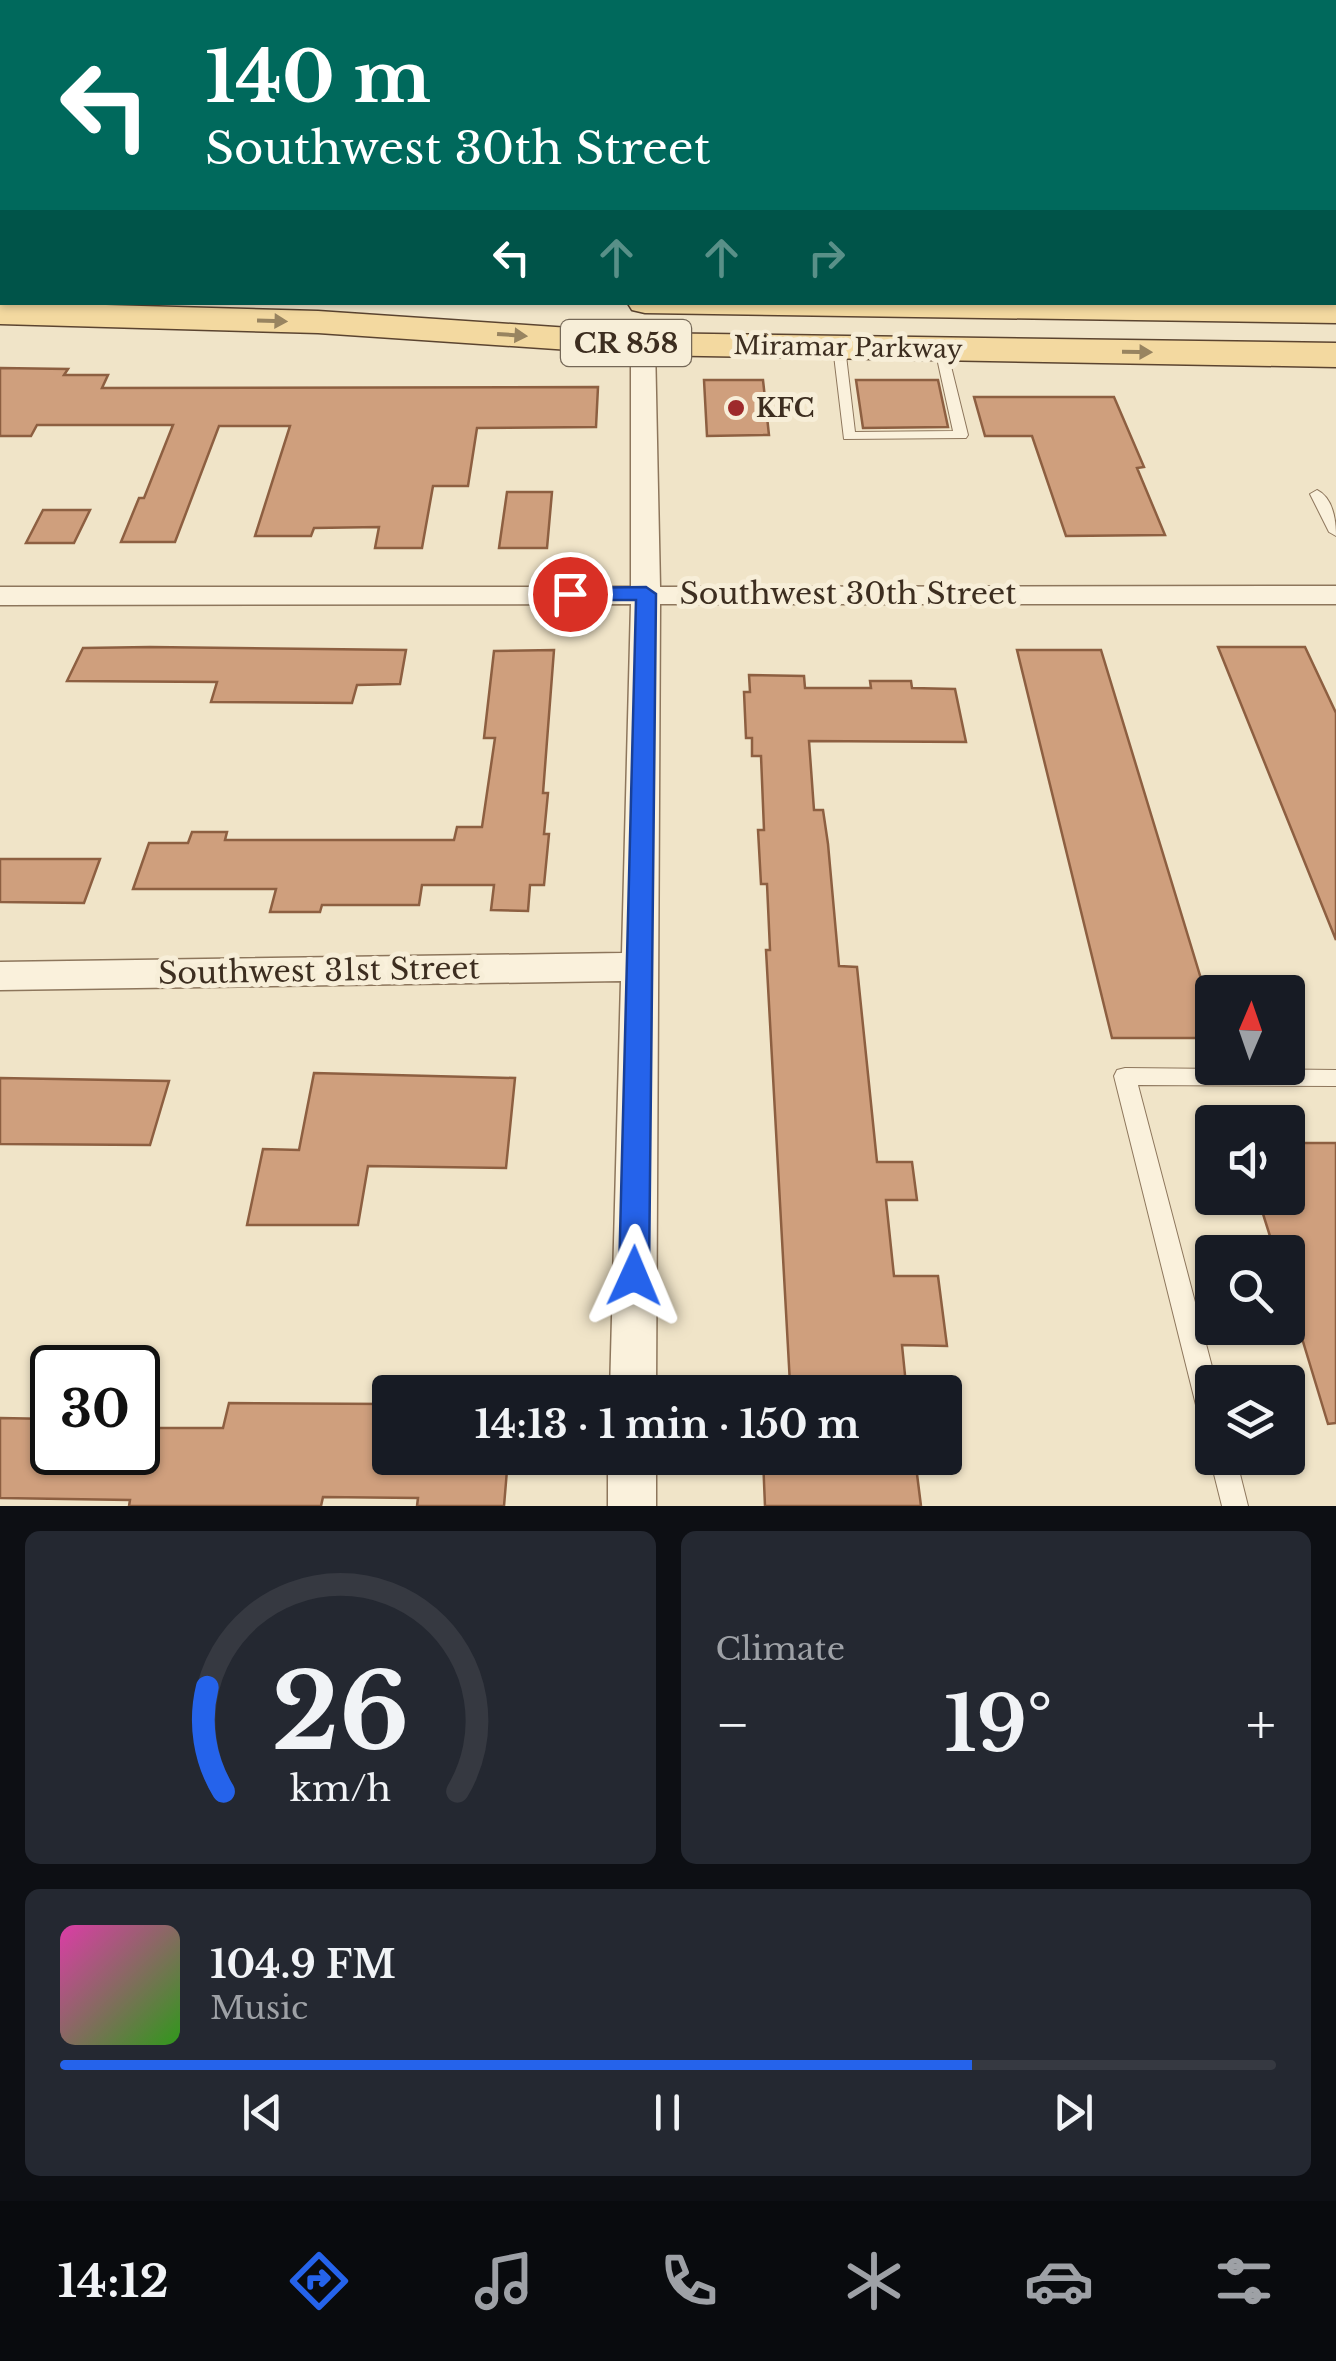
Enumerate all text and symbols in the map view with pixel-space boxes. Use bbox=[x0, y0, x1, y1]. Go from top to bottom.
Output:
text: 140 m bbox=[205, 34, 431, 121]
icon: left bbox=[40, 40, 170, 170]
text: Southwest 30th Street bbox=[205, 120, 711, 176]
icon: left bbox=[484, 230, 539, 285]
icon: ahead bbox=[589, 230, 644, 285]
icon: ahead bbox=[694, 230, 749, 285]
icon: right bbox=[799, 230, 854, 285]
one-way arrow bbox=[257, 313, 289, 329]
road number: CR 858 bbox=[561, 320, 691, 366]
one-way arrow bbox=[497, 327, 528, 343]
street label: Miramar Parkway bbox=[733, 330, 963, 365]
one-way arrow bbox=[1122, 344, 1154, 360]
place label: KFC bbox=[756, 393, 814, 424]
marker: KFC bbox=[725, 397, 747, 419]
pin bbox=[528, 552, 613, 637]
icon: arrive bbox=[543, 567, 598, 622]
street label: Southwest 30th Street bbox=[680, 575, 1017, 612]
street label: Southwest 31st Street bbox=[158, 949, 481, 992]
north arrow bbox=[1195, 975, 1305, 1085]
map controls bbox=[1195, 975, 1305, 1475]
button: sound bbox=[1195, 1105, 1305, 1215]
position arrow bbox=[582, 1224, 686, 1328]
button: search bbox=[1195, 1235, 1305, 1345]
speed limit sign: 30 bbox=[30, 1345, 160, 1475]
button: layers bbox=[1195, 1365, 1305, 1475]
text: 14:13 · 1 min · 150 m bbox=[474, 1401, 860, 1448]
text: Climate bbox=[716, 1629, 845, 1669]
text: 26 bbox=[271, 1648, 409, 1777]
text: 19° bbox=[944, 1678, 1052, 1771]
text: − bbox=[716, 1691, 750, 1759]
text: + bbox=[1246, 1691, 1276, 1759]
text: km/h bbox=[290, 1766, 391, 1811]
text: 104.9 FM bbox=[210, 1941, 396, 1988]
text: Music bbox=[210, 1988, 308, 2028]
icon: previous bbox=[235, 2085, 290, 2140]
icon: pause bbox=[640, 2085, 695, 2140]
icon: next bbox=[1046, 2085, 1101, 2140]
icon: directions bbox=[284, 2246, 354, 2316]
icon: music bbox=[469, 2246, 539, 2316]
icon: phone bbox=[654, 2246, 724, 2316]
icon: climate bbox=[839, 2246, 909, 2316]
icon: car bbox=[1024, 2246, 1094, 2316]
icon: filters bbox=[1209, 2246, 1279, 2316]
text: 14:12 bbox=[57, 2253, 169, 2309]

